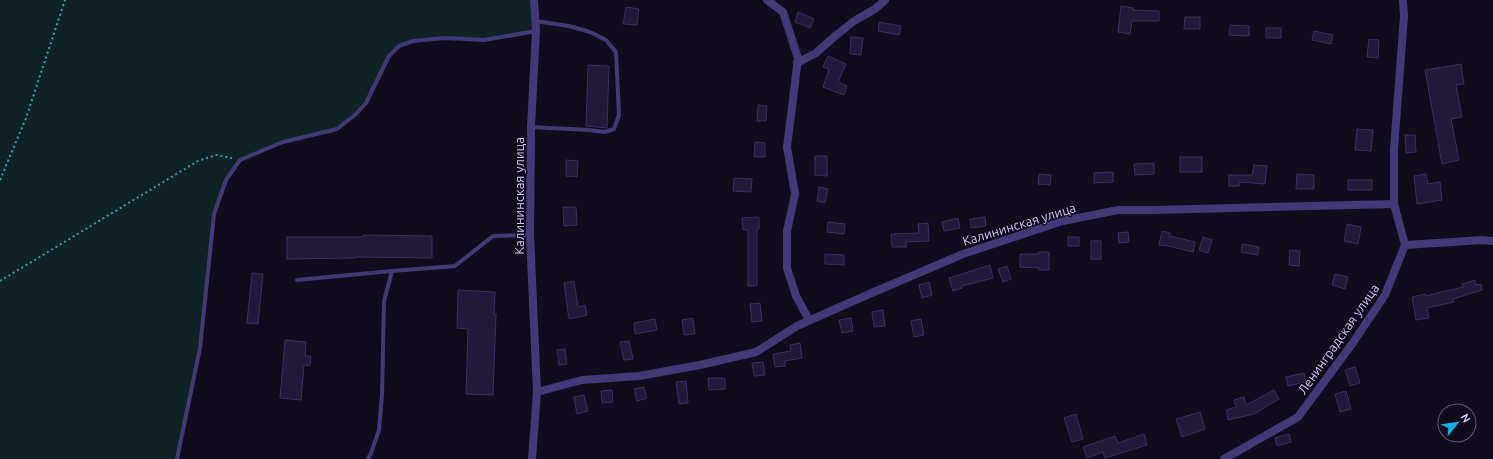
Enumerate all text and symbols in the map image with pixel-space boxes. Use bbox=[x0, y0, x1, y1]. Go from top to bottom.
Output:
street label: Калининская улица bbox=[512, 137, 526, 255]
street label: Калининская улица bbox=[961, 200, 1077, 248]
street label: Ленинградская улица bbox=[1295, 281, 1381, 397]
north arrow bbox=[1437, 403, 1477, 443]
text: N bbox=[1458, 411, 1473, 425]

